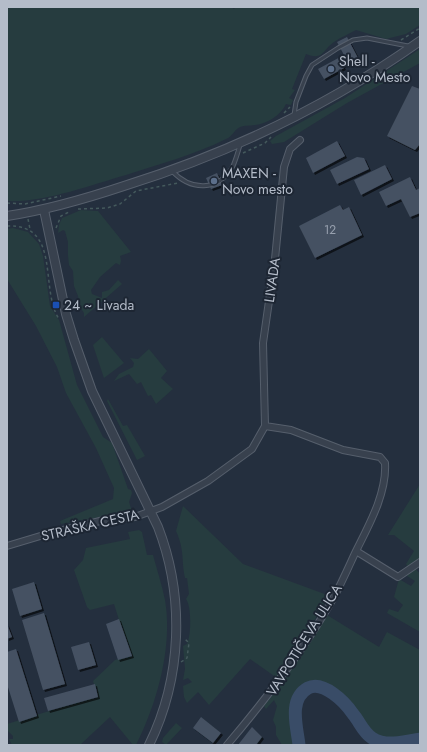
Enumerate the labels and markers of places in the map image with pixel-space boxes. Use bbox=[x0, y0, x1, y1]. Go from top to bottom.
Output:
place label: Shell - Novo Mesto bbox=[339, 51, 411, 87]
marker: Shell - Novo Mesto bbox=[326, 64, 336, 74]
place label: MAXEN - Novo mesto bbox=[222, 163, 293, 199]
marker: MAXEN - Novo mesto bbox=[209, 176, 219, 186]
place label: 24 ~ Livada bbox=[64, 295, 134, 315]
marker: 24 ~ Livada bbox=[51, 300, 61, 310]

